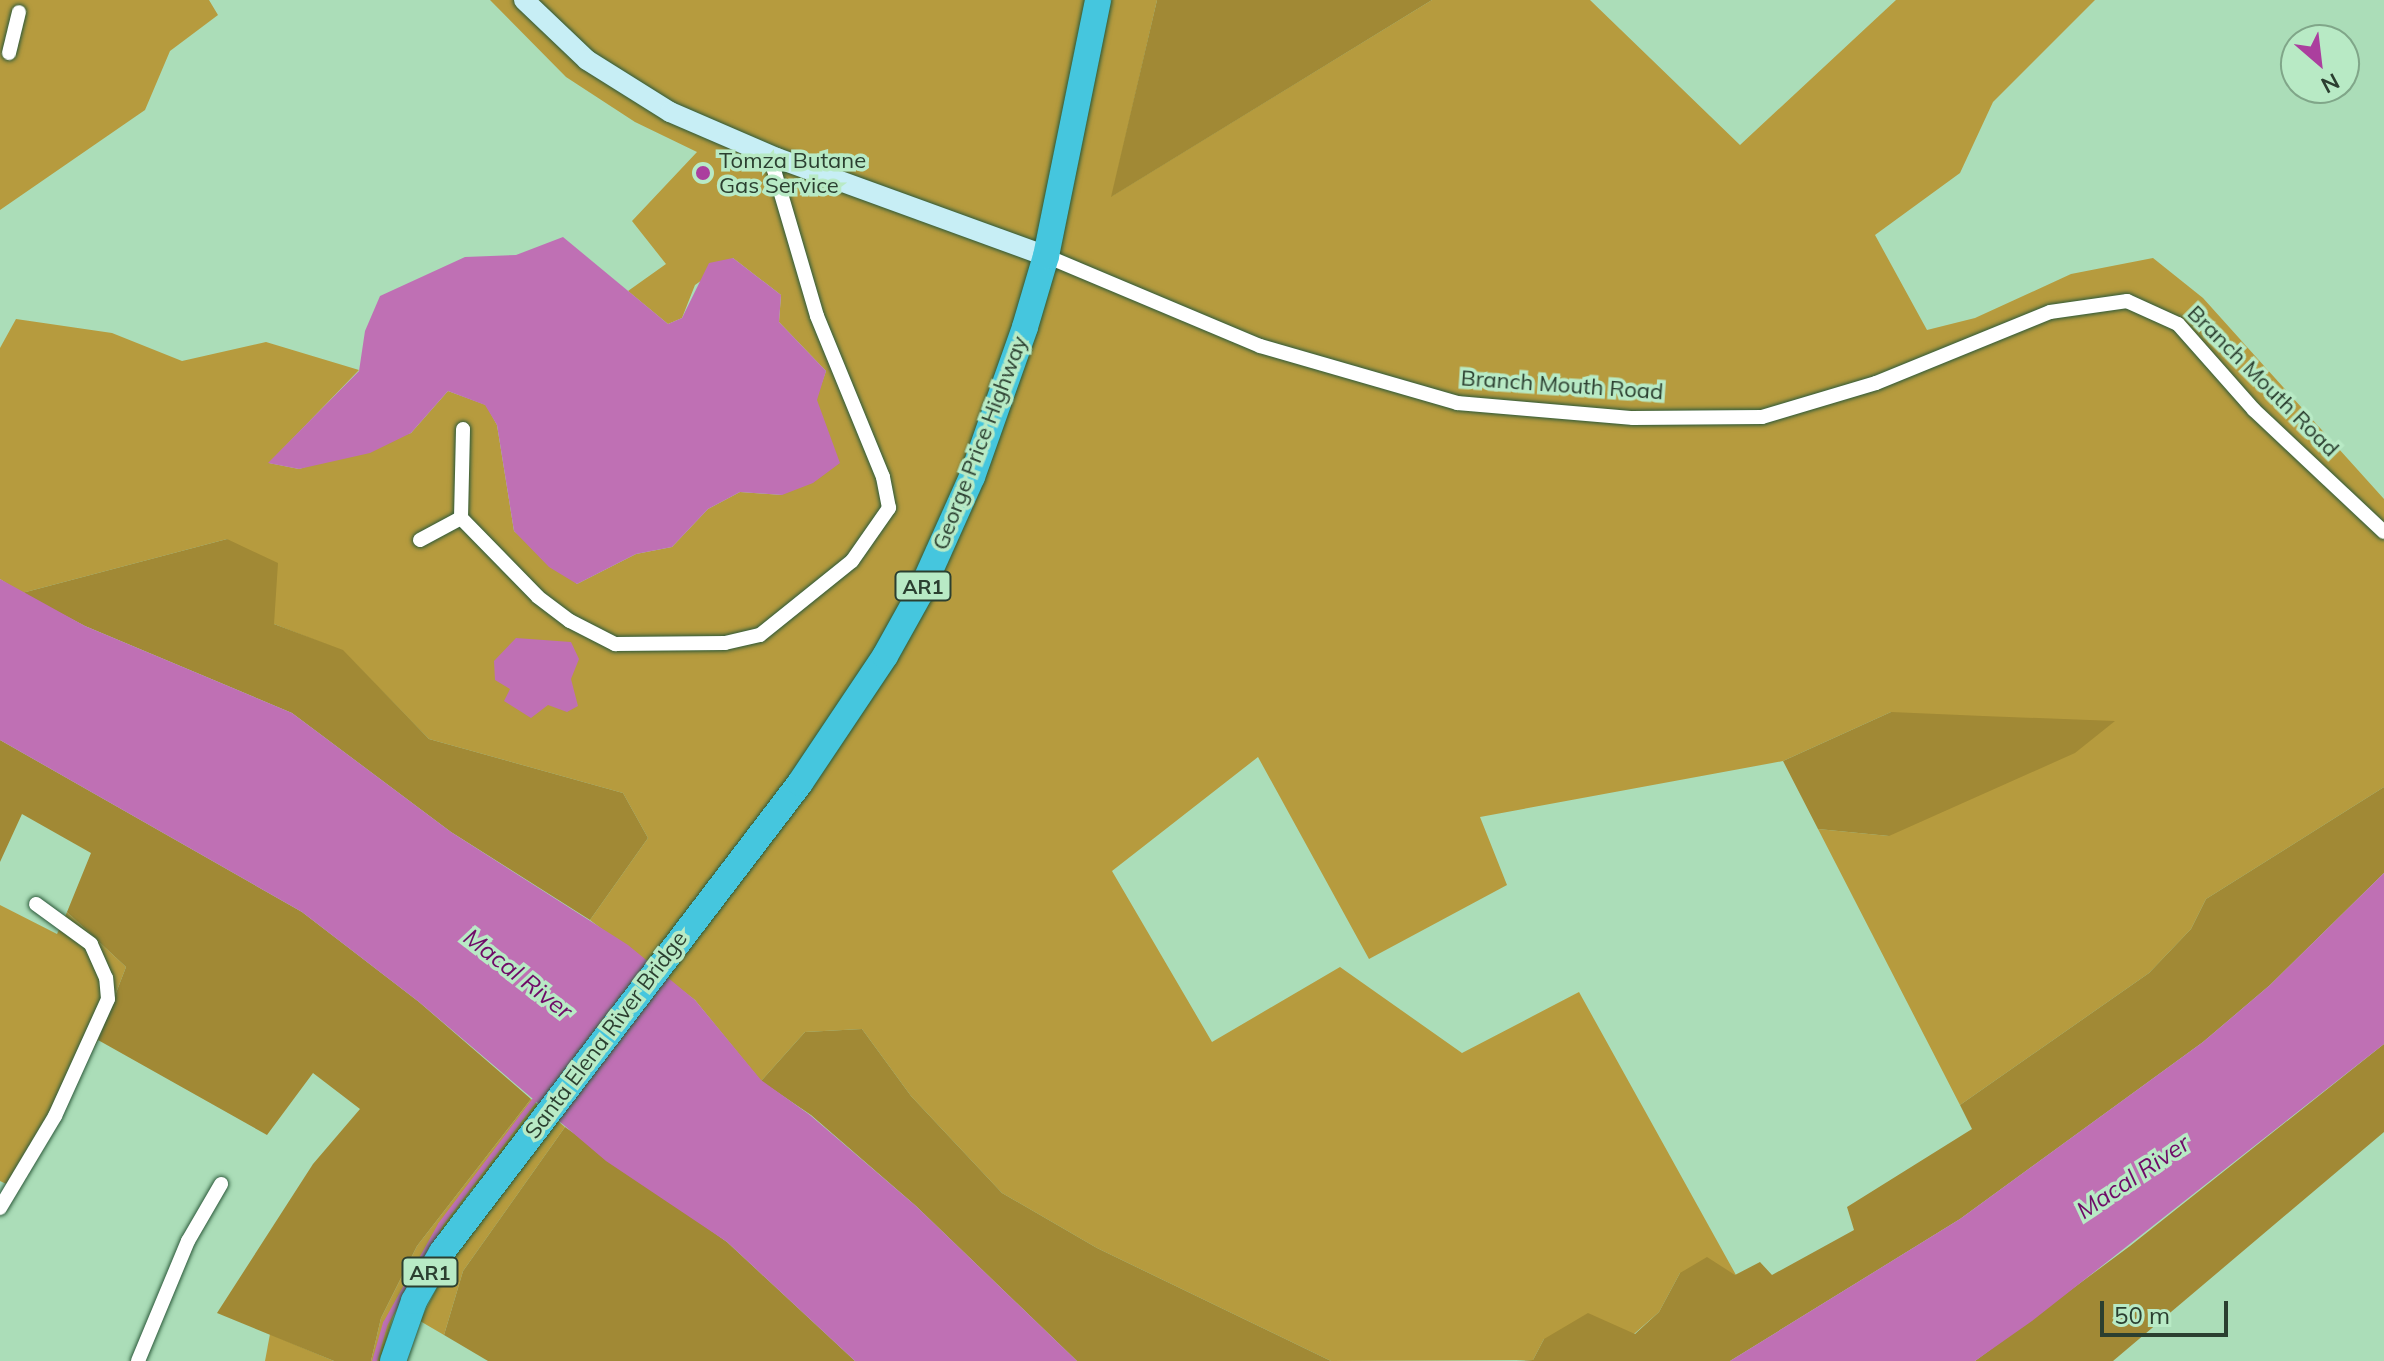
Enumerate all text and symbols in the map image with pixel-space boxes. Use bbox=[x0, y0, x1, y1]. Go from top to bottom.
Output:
north arrow bbox=[2280, 24, 2360, 104]
text: N bbox=[2316, 67, 2344, 100]
place label: Tomza Butane Gas Service bbox=[719, 147, 866, 198]
marker: Tomza Butane Gas Service bbox=[694, 164, 712, 182]
street label: Branch Mouth Road bbox=[2182, 300, 2344, 462]
street label: George Price Highway bbox=[927, 332, 1033, 554]
street label: Branch Mouth Road bbox=[1460, 365, 1664, 405]
road number: AR1 bbox=[893, 570, 953, 602]
water label: Macal River bbox=[458, 923, 578, 1025]
street label: Santa Elena River Bridge bbox=[519, 926, 693, 1144]
water label: Macal River bbox=[2071, 1129, 2195, 1225]
road number: AR1 bbox=[400, 1256, 460, 1288]
scale bar bbox=[2104, 1285, 2232, 1335]
text: 50 m bbox=[2114, 1300, 2170, 1330]

